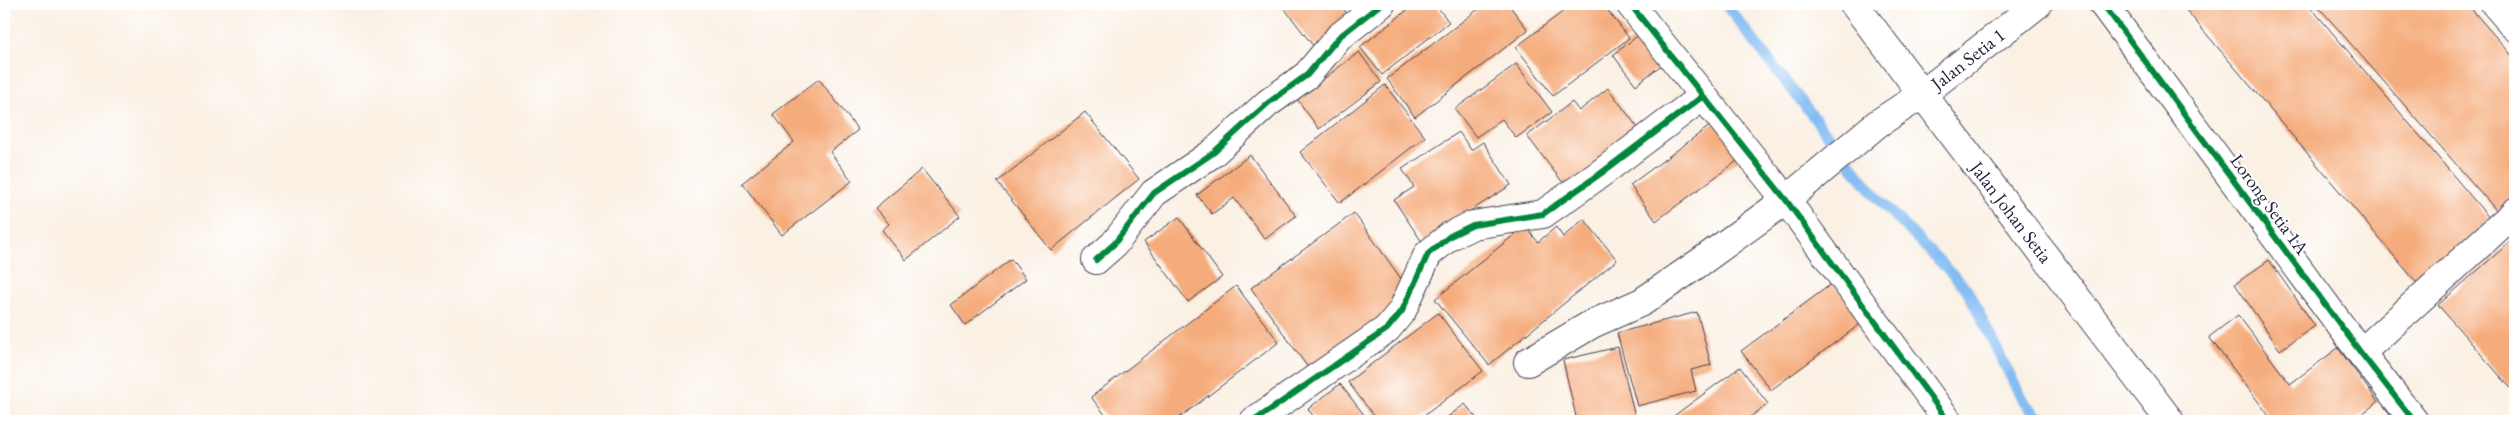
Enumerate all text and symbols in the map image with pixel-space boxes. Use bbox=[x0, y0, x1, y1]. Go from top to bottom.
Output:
street label: Jalan Setia 1 bbox=[1924, 22, 2010, 97]
street label: Lorong Setia 1A bbox=[2225, 149, 2315, 260]
street label: Jalan Johan Setia bbox=[1963, 155, 2058, 269]

